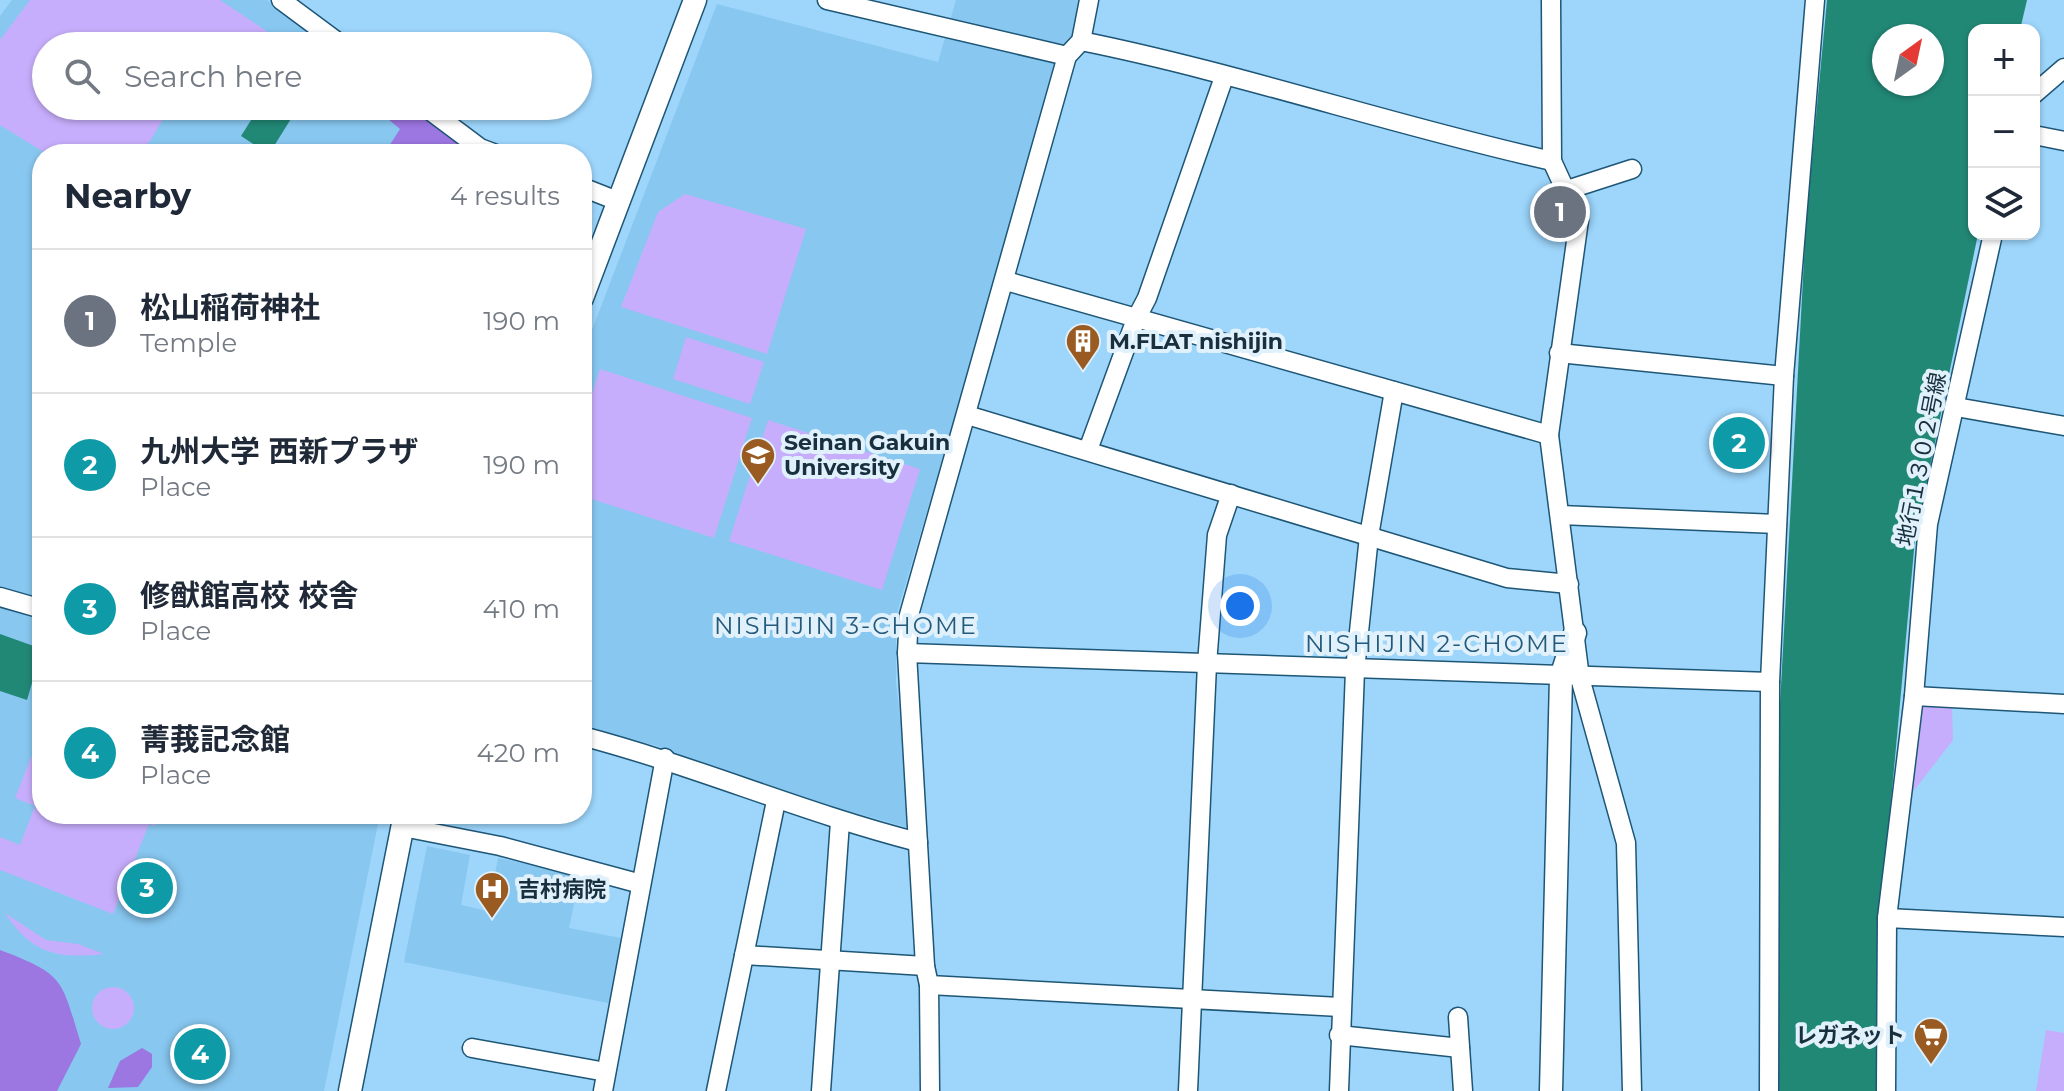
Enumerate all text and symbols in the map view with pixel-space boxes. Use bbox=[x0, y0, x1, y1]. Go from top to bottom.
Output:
north arrow bbox=[1872, 24, 1944, 96]
map controls bbox=[1968, 24, 2040, 240]
button: + bbox=[1968, 24, 2040, 96]
search box bbox=[32, 32, 592, 120]
icon: search bbox=[60, 54, 104, 98]
text: Search here bbox=[124, 58, 302, 95]
button: − bbox=[1968, 96, 2040, 168]
button: layers bbox=[1968, 168, 2040, 240]
text: Nearby bbox=[64, 175, 191, 217]
text: 4 results bbox=[450, 180, 560, 212]
pin: 1 bbox=[1534, 182, 1586, 242]
text: 松山稲荷神社 bbox=[140, 289, 320, 326]
text: 1 bbox=[85, 305, 95, 337]
text: 190 m bbox=[483, 305, 560, 337]
building icon: M.FLAT nishijin bbox=[1064, 322, 1102, 372]
text: Temple bbox=[140, 327, 237, 359]
place label: M.FLAT nishijin bbox=[1109, 328, 1283, 355]
street label: 地行１３０２号線 bbox=[1891, 370, 1952, 548]
pin: 2 bbox=[1713, 413, 1765, 473]
place label: Seinan Gakuin University bbox=[784, 429, 950, 481]
text: 九州大学 西新プラザ bbox=[140, 433, 419, 470]
school or university icon: Seinan Gakuin University bbox=[739, 436, 777, 486]
text: 2 bbox=[82, 449, 98, 481]
text: 190 m bbox=[483, 449, 560, 481]
text: Place bbox=[140, 471, 211, 503]
text: 修猷館高校 校舎 bbox=[140, 577, 359, 614]
your location bbox=[1220, 586, 1260, 626]
text: 3 bbox=[82, 593, 98, 625]
text: 410 m bbox=[482, 593, 560, 625]
district label: NISHIJIN 3-CHOME bbox=[714, 611, 978, 640]
text: Place bbox=[140, 615, 211, 647]
district label: NISHIJIN 2-CHOME bbox=[1305, 629, 1569, 658]
text: 菁莪記念館 bbox=[140, 721, 290, 758]
text: 4 bbox=[81, 737, 99, 769]
text: 420 m bbox=[477, 737, 560, 769]
text: Place bbox=[140, 759, 211, 791]
pin: 3 bbox=[121, 858, 173, 918]
hospital icon: 吉村病院 bbox=[473, 870, 511, 920]
place label: 吉村病院 bbox=[518, 876, 606, 903]
supermarket icon: レガネット bbox=[1912, 1016, 1950, 1066]
place label: レガネット bbox=[1795, 1022, 1905, 1049]
pin: 4 bbox=[174, 1024, 226, 1084]

